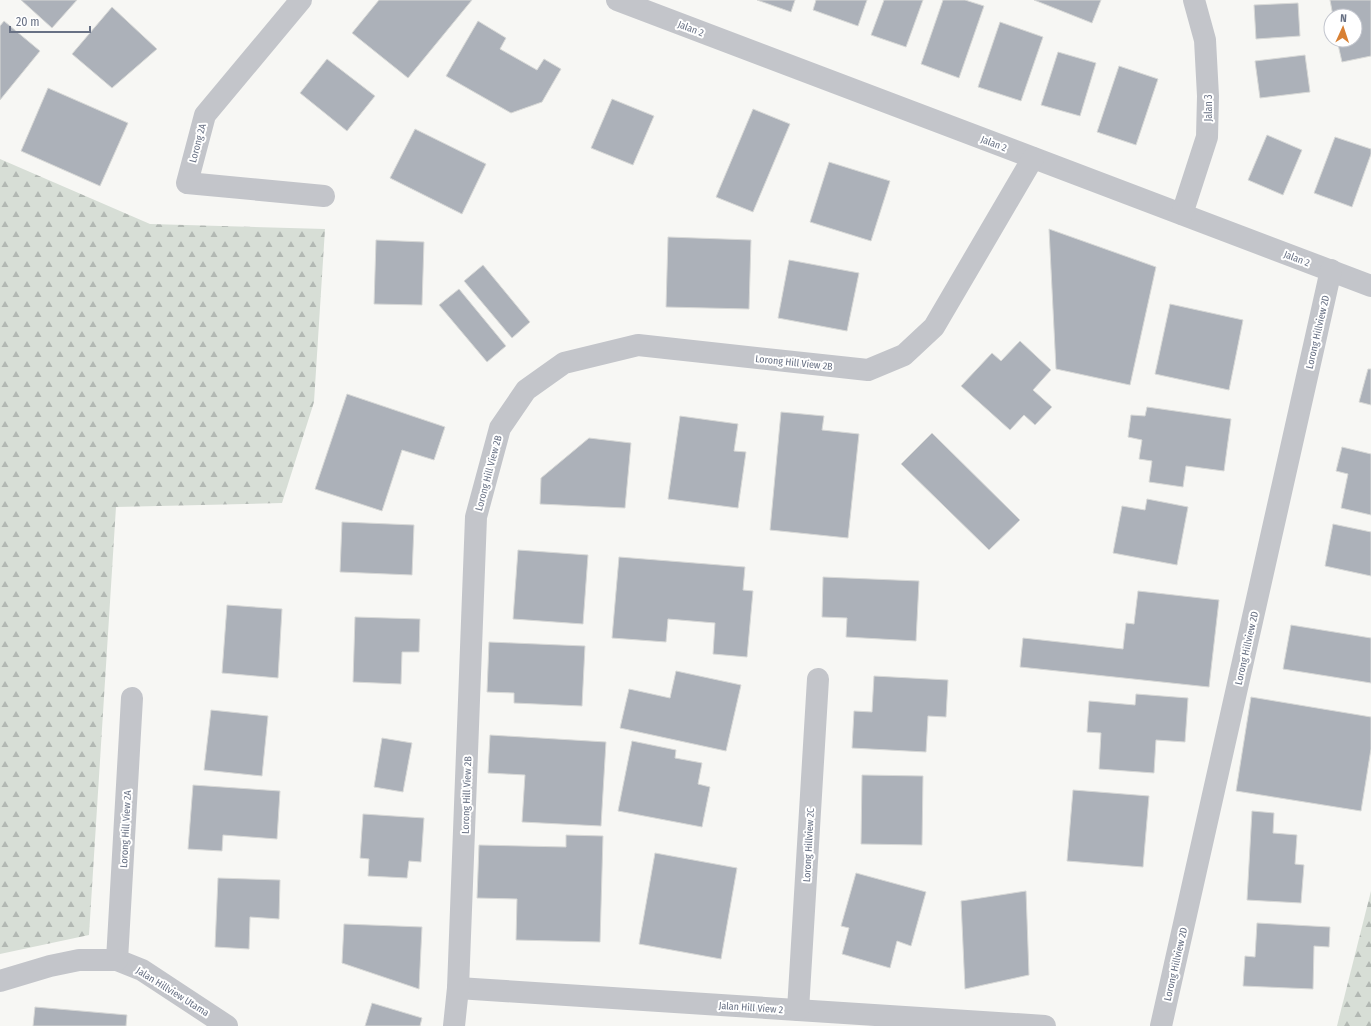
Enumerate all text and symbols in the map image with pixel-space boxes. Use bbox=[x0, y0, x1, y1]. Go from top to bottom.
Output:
scale bar bbox=[10, 8, 90, 34]
north arrow bbox=[1323, 8, 1363, 48]
text: N bbox=[1340, 12, 1347, 25]
text: 20 m bbox=[16, 15, 40, 29]
street label: Jalan 2 bbox=[676, 18, 706, 40]
street label: Jalan 3 bbox=[1203, 94, 1215, 122]
street label: Lorong 2A bbox=[187, 122, 209, 164]
street label: Jalan 2 bbox=[979, 133, 1009, 155]
street label: Jalan 2 bbox=[1282, 248, 1312, 270]
street label: Lorong Hillview 2D bbox=[1304, 294, 1332, 370]
street label: Lorong Hill View 2B bbox=[755, 353, 834, 373]
street label: Lorong Hill View 2B bbox=[473, 434, 505, 512]
street label: Lorong Hillview 2D bbox=[1233, 610, 1261, 686]
street label: Lorong Hill View 2B bbox=[460, 755, 474, 834]
street label: Lorong Hill View 2A bbox=[118, 789, 134, 868]
street label: Lorong Hillview 2C bbox=[801, 808, 817, 882]
street label: Lorong Hillview 2D bbox=[1162, 926, 1190, 1002]
street label: Jalan Hillview Utama bbox=[134, 965, 211, 1019]
street label: Jalan Hill View 2 bbox=[718, 1000, 784, 1016]

